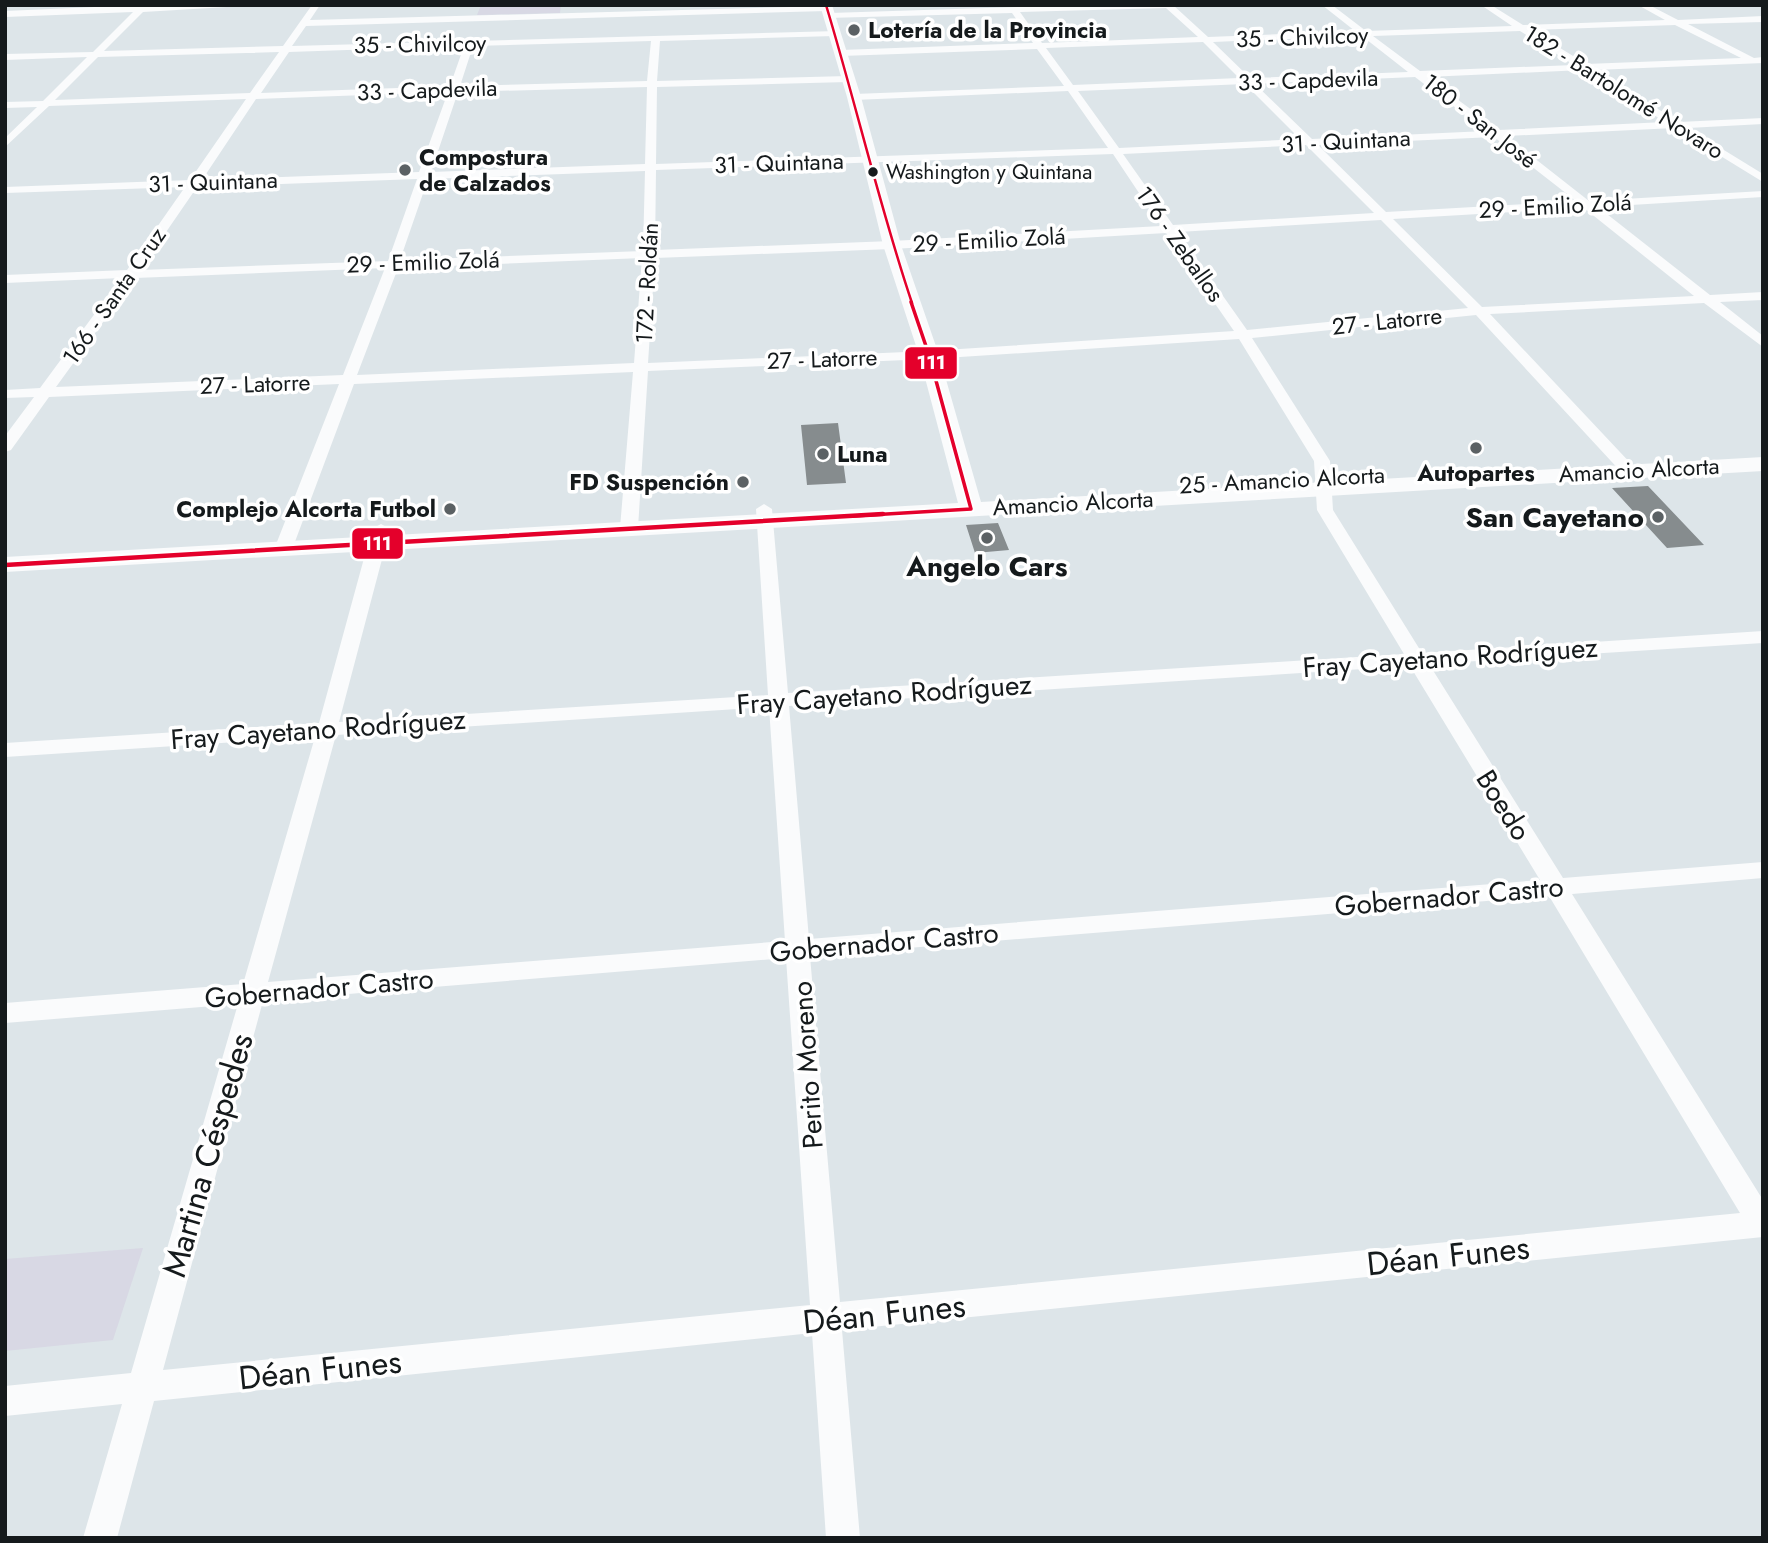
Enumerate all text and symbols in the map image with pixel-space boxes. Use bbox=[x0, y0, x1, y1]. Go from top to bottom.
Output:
place label: Lotería de la Provincia bbox=[868, 13, 1107, 47]
street label: 182 - Bartolomé Novaro bbox=[1517, 17, 1731, 167]
street label: 35 - Chivilcoy bbox=[1235, 18, 1370, 56]
marker: Lotería de la Provincia bbox=[846, 22, 862, 38]
street label: 35 - Chivilcoy bbox=[353, 26, 488, 62]
street label: 33 - Capdevila bbox=[1237, 61, 1379, 99]
street label: 180 - San José bbox=[1415, 65, 1545, 177]
street label: 33 - Capdevila bbox=[356, 71, 498, 109]
street label: 31 - Quintana bbox=[1280, 121, 1412, 161]
place label: Compostura de Calzados bbox=[419, 140, 551, 200]
street label: 31 - Quintana bbox=[714, 144, 844, 182]
place label: Washington y Quintana bbox=[886, 157, 1092, 187]
marker: Compostura de Calzados bbox=[397, 162, 413, 178]
street label: 31 - Quintana bbox=[148, 163, 278, 201]
marker: Washington y Quintana bbox=[866, 165, 880, 179]
street label: 176 - Zeballos bbox=[1127, 179, 1233, 309]
street label: 29 - Emilio Zolá bbox=[1478, 185, 1632, 227]
street label: 29 - Emilio Zolá bbox=[912, 219, 1066, 261]
street label: 166 - Santa Cruz bbox=[54, 220, 174, 372]
street label: 172 - Roldán bbox=[627, 222, 667, 344]
street label: 29 - Emilio Zolá bbox=[346, 242, 500, 282]
street label: 27 - Latorre bbox=[1330, 298, 1444, 344]
street label: 27 - Latorre bbox=[766, 340, 878, 378]
line badge: 111 bbox=[904, 346, 958, 380]
text: 111 bbox=[916, 349, 946, 376]
street label: 27 - Latorre bbox=[199, 365, 311, 403]
place label: Luna bbox=[837, 437, 888, 471]
marker: Autopartes bbox=[1468, 440, 1484, 456]
marker: Luna bbox=[815, 446, 831, 462]
street label: Amancio Alcorta bbox=[1558, 449, 1720, 491]
place label: Autopartes bbox=[1416, 456, 1535, 490]
street label: 25 - Amancio Alcorta bbox=[1178, 458, 1386, 502]
place label: FD Suspención bbox=[569, 465, 729, 499]
marker: FD Suspención bbox=[735, 474, 751, 490]
street label: Amancio Alcorta bbox=[992, 482, 1154, 524]
place label: Complejo Alcorta Futbol bbox=[176, 492, 436, 526]
place label: San Cayetano bbox=[1465, 497, 1644, 538]
marker: Complejo Alcorta Futbol bbox=[442, 501, 458, 517]
marker: San Cayetano bbox=[1650, 509, 1666, 525]
line badge: 111 bbox=[351, 527, 404, 560]
text: 111 bbox=[362, 530, 392, 557]
marker: Angelo Cars bbox=[979, 530, 995, 546]
place label: Angelo Cars bbox=[905, 546, 1068, 587]
street label: Fray Cayetano Rodríguez bbox=[1301, 627, 1599, 688]
street label: Fray Cayetano Rodríguez bbox=[735, 664, 1033, 725]
street label: Fray Cayetano Rodríguez bbox=[169, 699, 467, 760]
street label: Boedo bbox=[1466, 762, 1541, 849]
street label: Gobernador Castro bbox=[1333, 866, 1565, 927]
street label: Gobernador Castro bbox=[768, 912, 1000, 973]
street label: Gobernador Castro bbox=[203, 958, 435, 1019]
street label: Perito Moreno bbox=[781, 980, 834, 1150]
street label: Martina Céspedes bbox=[150, 1028, 265, 1282]
street label: Déan Funes bbox=[1364, 1224, 1532, 1287]
street label: Déan Funes bbox=[800, 1282, 968, 1345]
street label: Déan Funes bbox=[236, 1338, 404, 1401]

